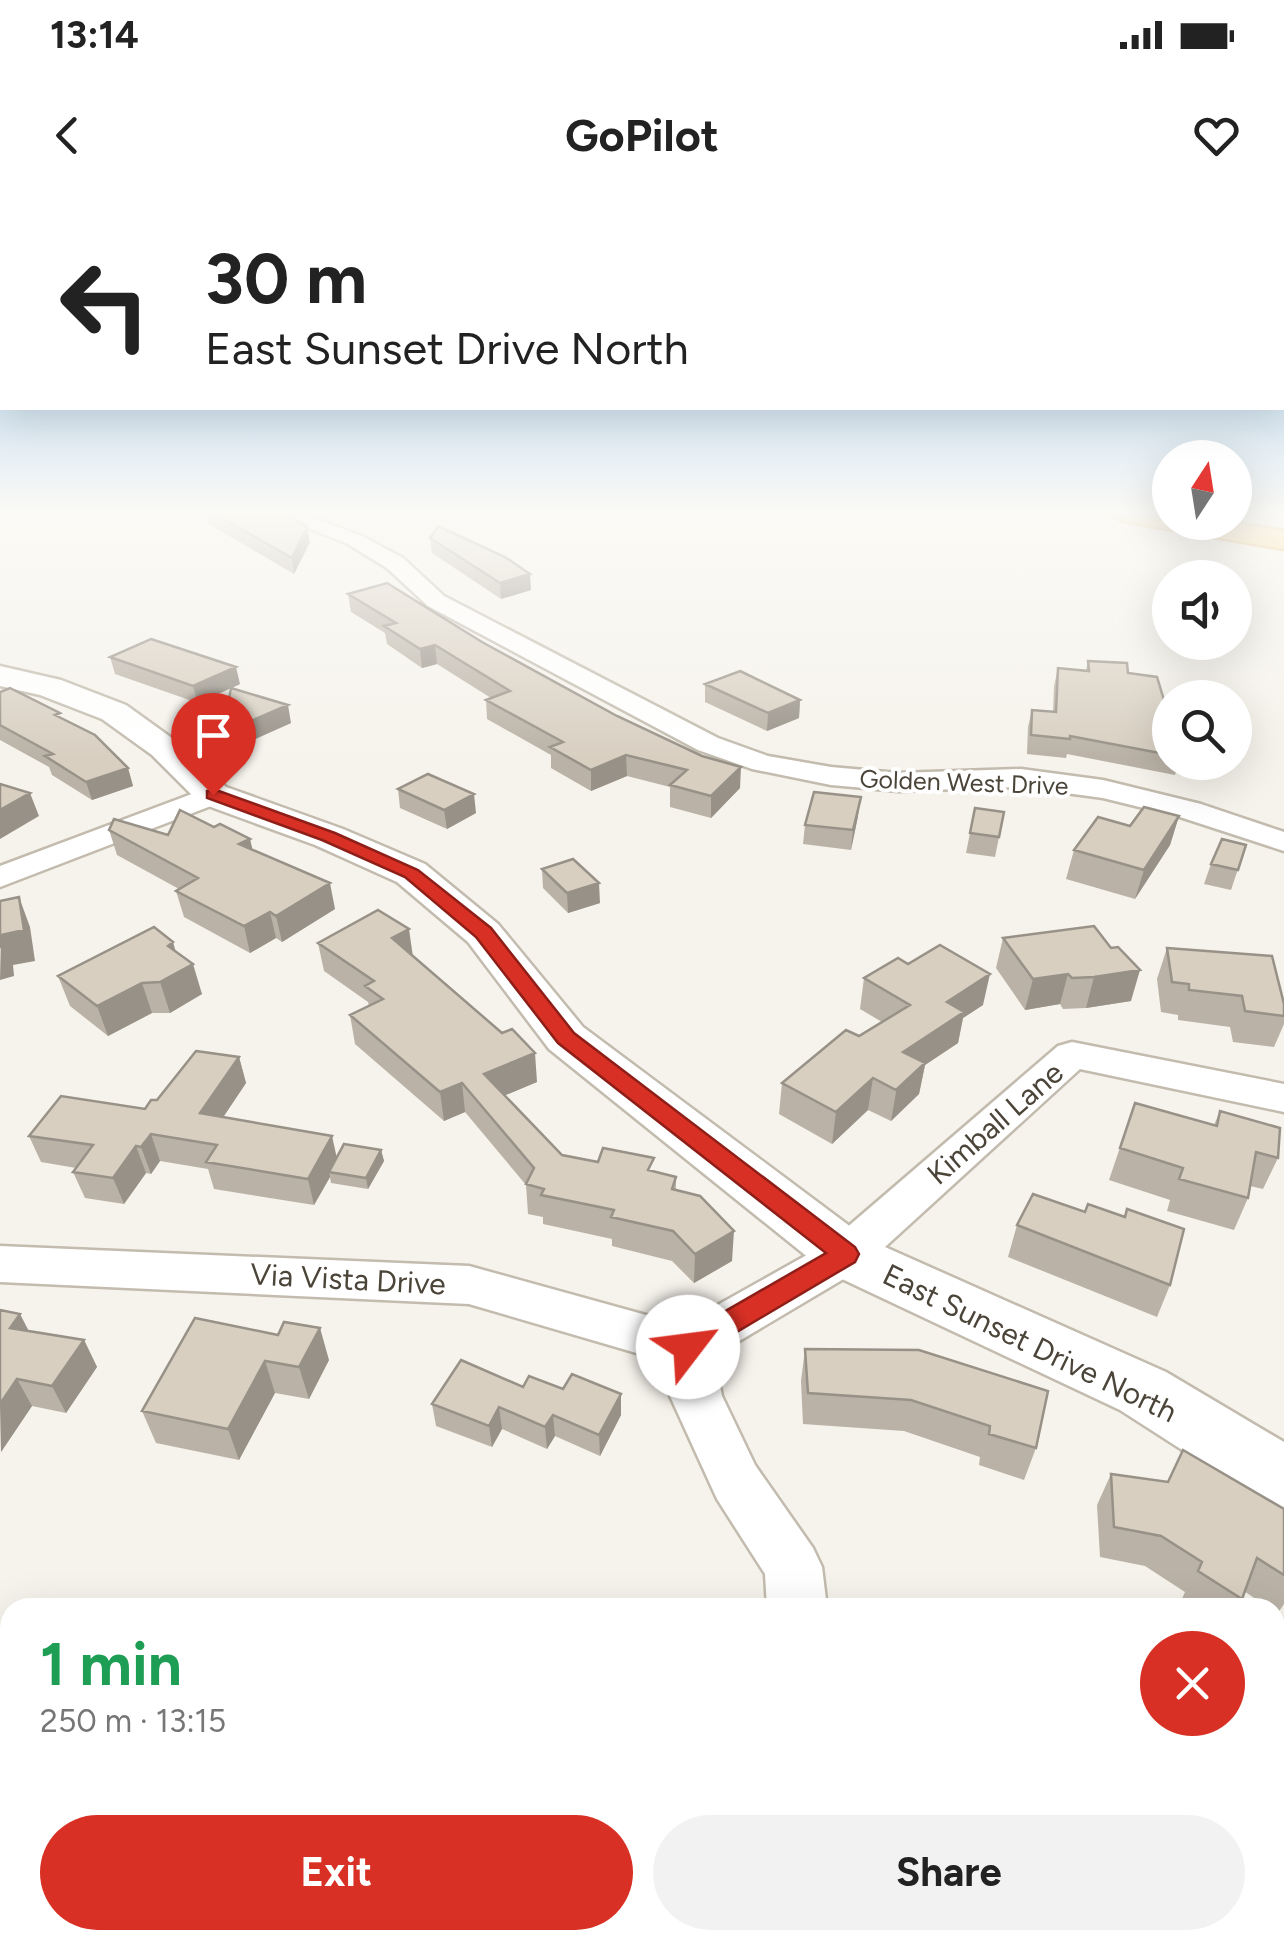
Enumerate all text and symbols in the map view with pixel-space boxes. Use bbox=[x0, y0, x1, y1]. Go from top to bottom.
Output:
text: 13:14 bbox=[50, 12, 139, 58]
icon: back bbox=[40, 108, 95, 163]
text: GoPilot bbox=[565, 108, 719, 162]
icon: heart bbox=[1189, 108, 1244, 163]
text: 30 m bbox=[205, 236, 367, 321]
icon: left bbox=[40, 240, 170, 370]
text: East Sunset Drive North bbox=[205, 321, 689, 375]
north arrow bbox=[1152, 440, 1252, 540]
map controls bbox=[1152, 440, 1252, 780]
button: sound bbox=[1152, 560, 1252, 660]
button: search bbox=[1152, 680, 1252, 780]
pin bbox=[171, 693, 256, 796]
icon: arrive bbox=[186, 708, 241, 763]
street label: Golden West Drive bbox=[859, 763, 1069, 801]
street label: Kimball Lane bbox=[919, 1054, 1071, 1192]
street label: Via Vista Drive bbox=[249, 1255, 447, 1303]
street label: East Sunset Drive North bbox=[877, 1256, 1183, 1430]
position arrow bbox=[636, 1295, 740, 1399]
text: 1 min bbox=[40, 1628, 182, 1700]
button: close bbox=[1140, 1631, 1245, 1736]
text: 250 m · 13:15 bbox=[40, 1702, 226, 1740]
button: Exit bbox=[40, 1815, 633, 1930]
button: Share bbox=[653, 1815, 1245, 1930]

